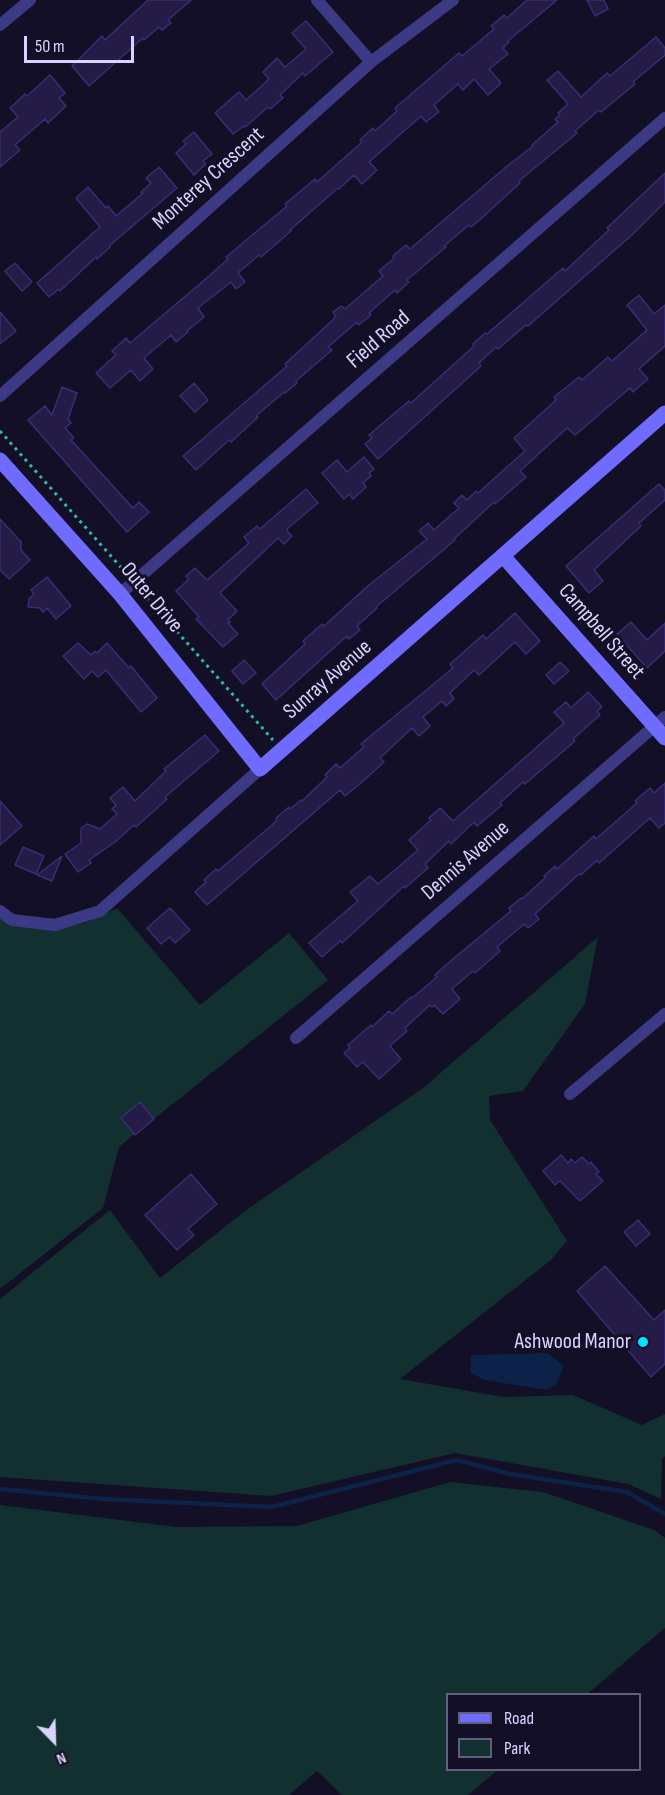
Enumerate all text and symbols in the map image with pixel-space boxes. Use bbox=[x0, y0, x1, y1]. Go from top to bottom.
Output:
scale bar bbox=[27, 24, 136, 62]
text: 50 m bbox=[35, 36, 65, 57]
street label: Monterey Crescent bbox=[148, 122, 270, 236]
street label: Field Road bbox=[342, 305, 416, 375]
street label: Outer Drive bbox=[114, 557, 188, 639]
street label: Campbell Street bbox=[552, 579, 650, 685]
street label: Sunray Avenue bbox=[279, 635, 377, 725]
street label: Dennis Avenue bbox=[417, 816, 515, 906]
place label: Ashwood Manor bbox=[515, 1329, 631, 1355]
marker: Ashwood Manor bbox=[636, 1335, 650, 1349]
legend bbox=[446, 1693, 641, 1771]
text: Road bbox=[504, 1708, 534, 1729]
north arrow bbox=[24, 1711, 84, 1771]
text: Park bbox=[504, 1738, 530, 1759]
text: N bbox=[54, 1748, 69, 1768]

